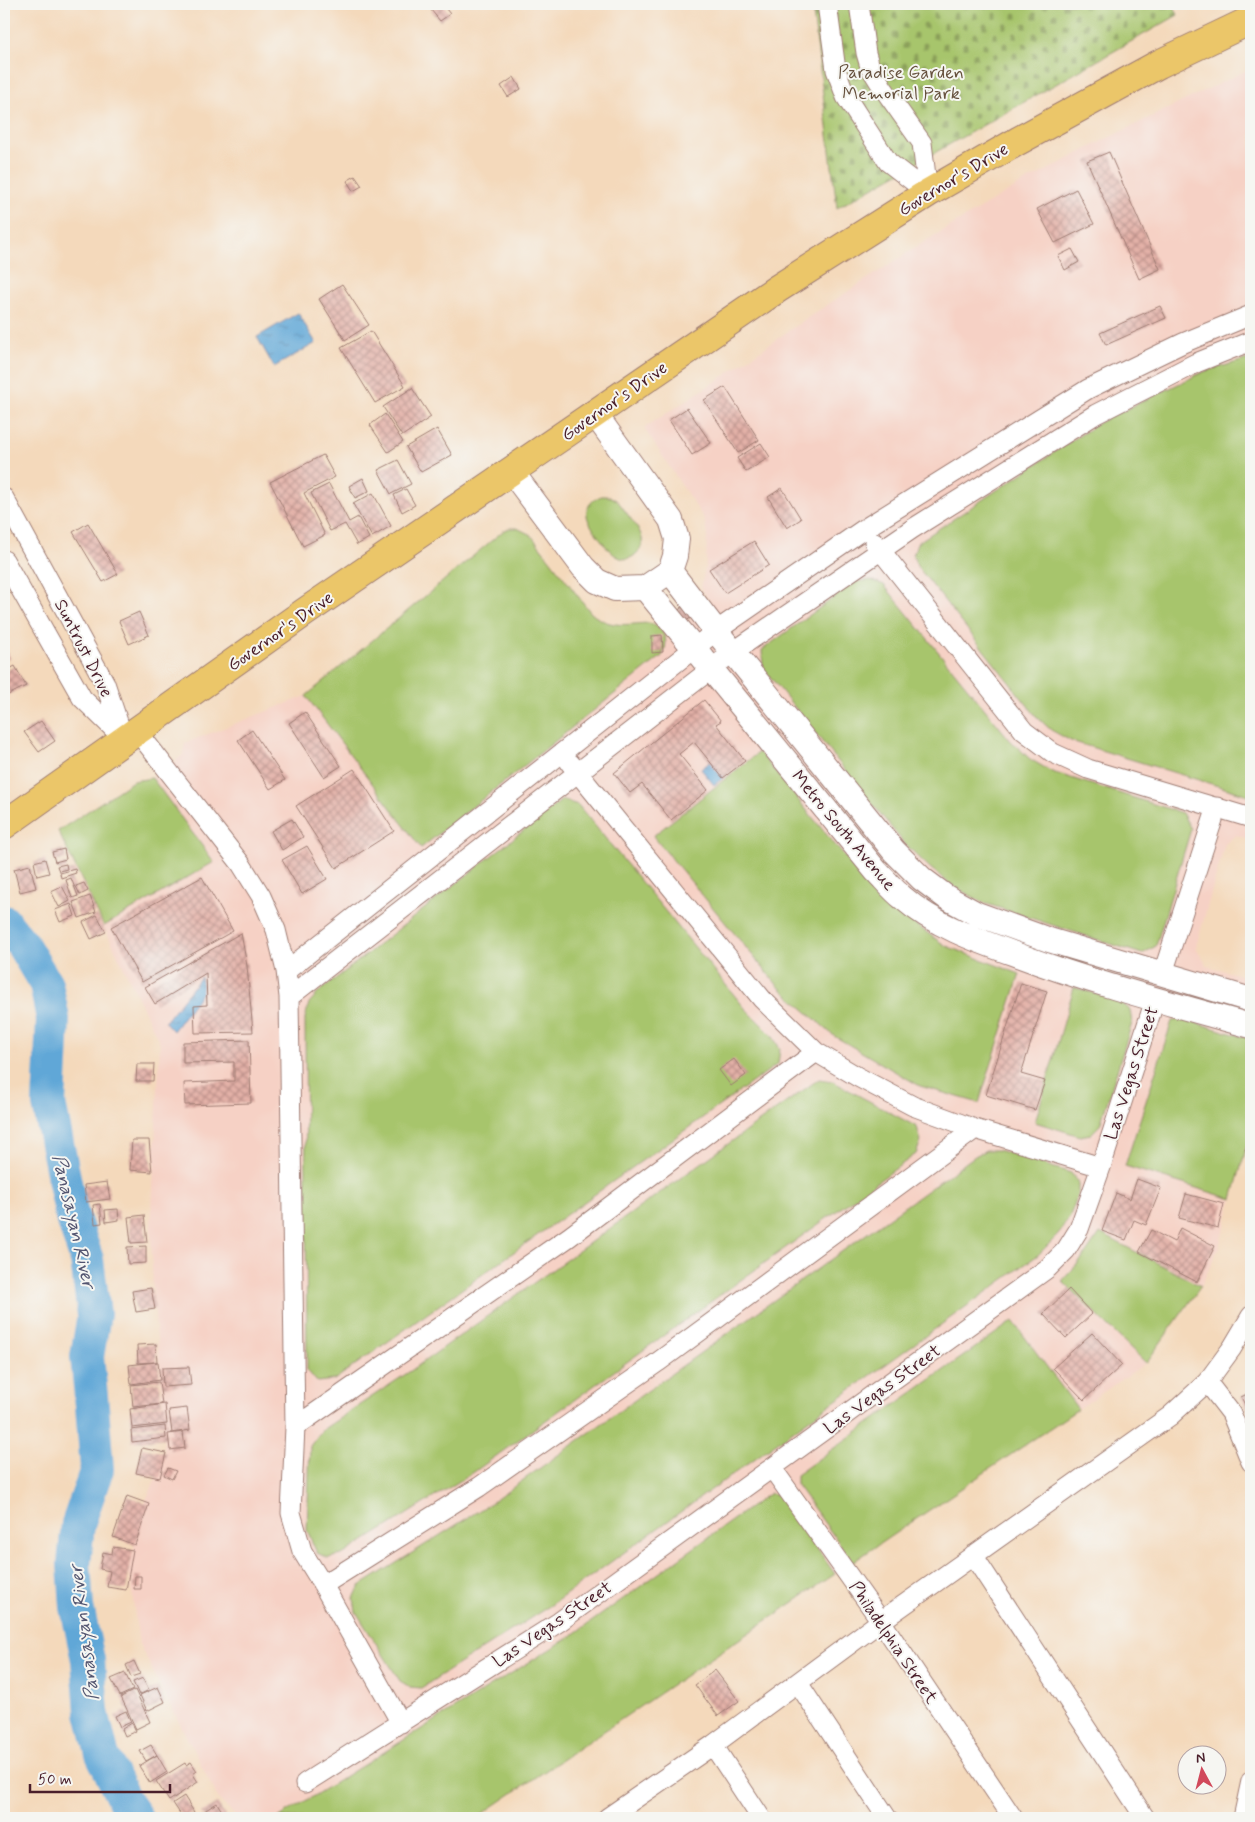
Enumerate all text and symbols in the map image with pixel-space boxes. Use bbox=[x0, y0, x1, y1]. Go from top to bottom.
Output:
park label: Paradise Garden Memorial Park bbox=[838, 61, 964, 106]
street label: Governor's Drive bbox=[894, 138, 1013, 222]
street label: Governor's Drive bbox=[557, 356, 672, 447]
street label: Governor's Drive bbox=[223, 586, 338, 677]
street label: Suntrust Drive bbox=[48, 595, 118, 702]
street label: Metro South Avenue bbox=[786, 765, 901, 896]
street label: Las Vegas Street bbox=[1099, 1004, 1165, 1143]
water label: Panasayan River bbox=[46, 1152, 102, 1294]
street label: Las Vegas Street bbox=[819, 1339, 946, 1440]
water label: Panasayan River bbox=[63, 1561, 105, 1702]
street label: Las Vegas Street bbox=[488, 1576, 617, 1674]
street label: Philadelphia Street bbox=[843, 1577, 943, 1709]
north arrow bbox=[1178, 1744, 1228, 1794]
text: N bbox=[1195, 1749, 1206, 1768]
scale bar bbox=[30, 1762, 170, 1794]
text: 50 m bbox=[38, 1770, 72, 1790]

